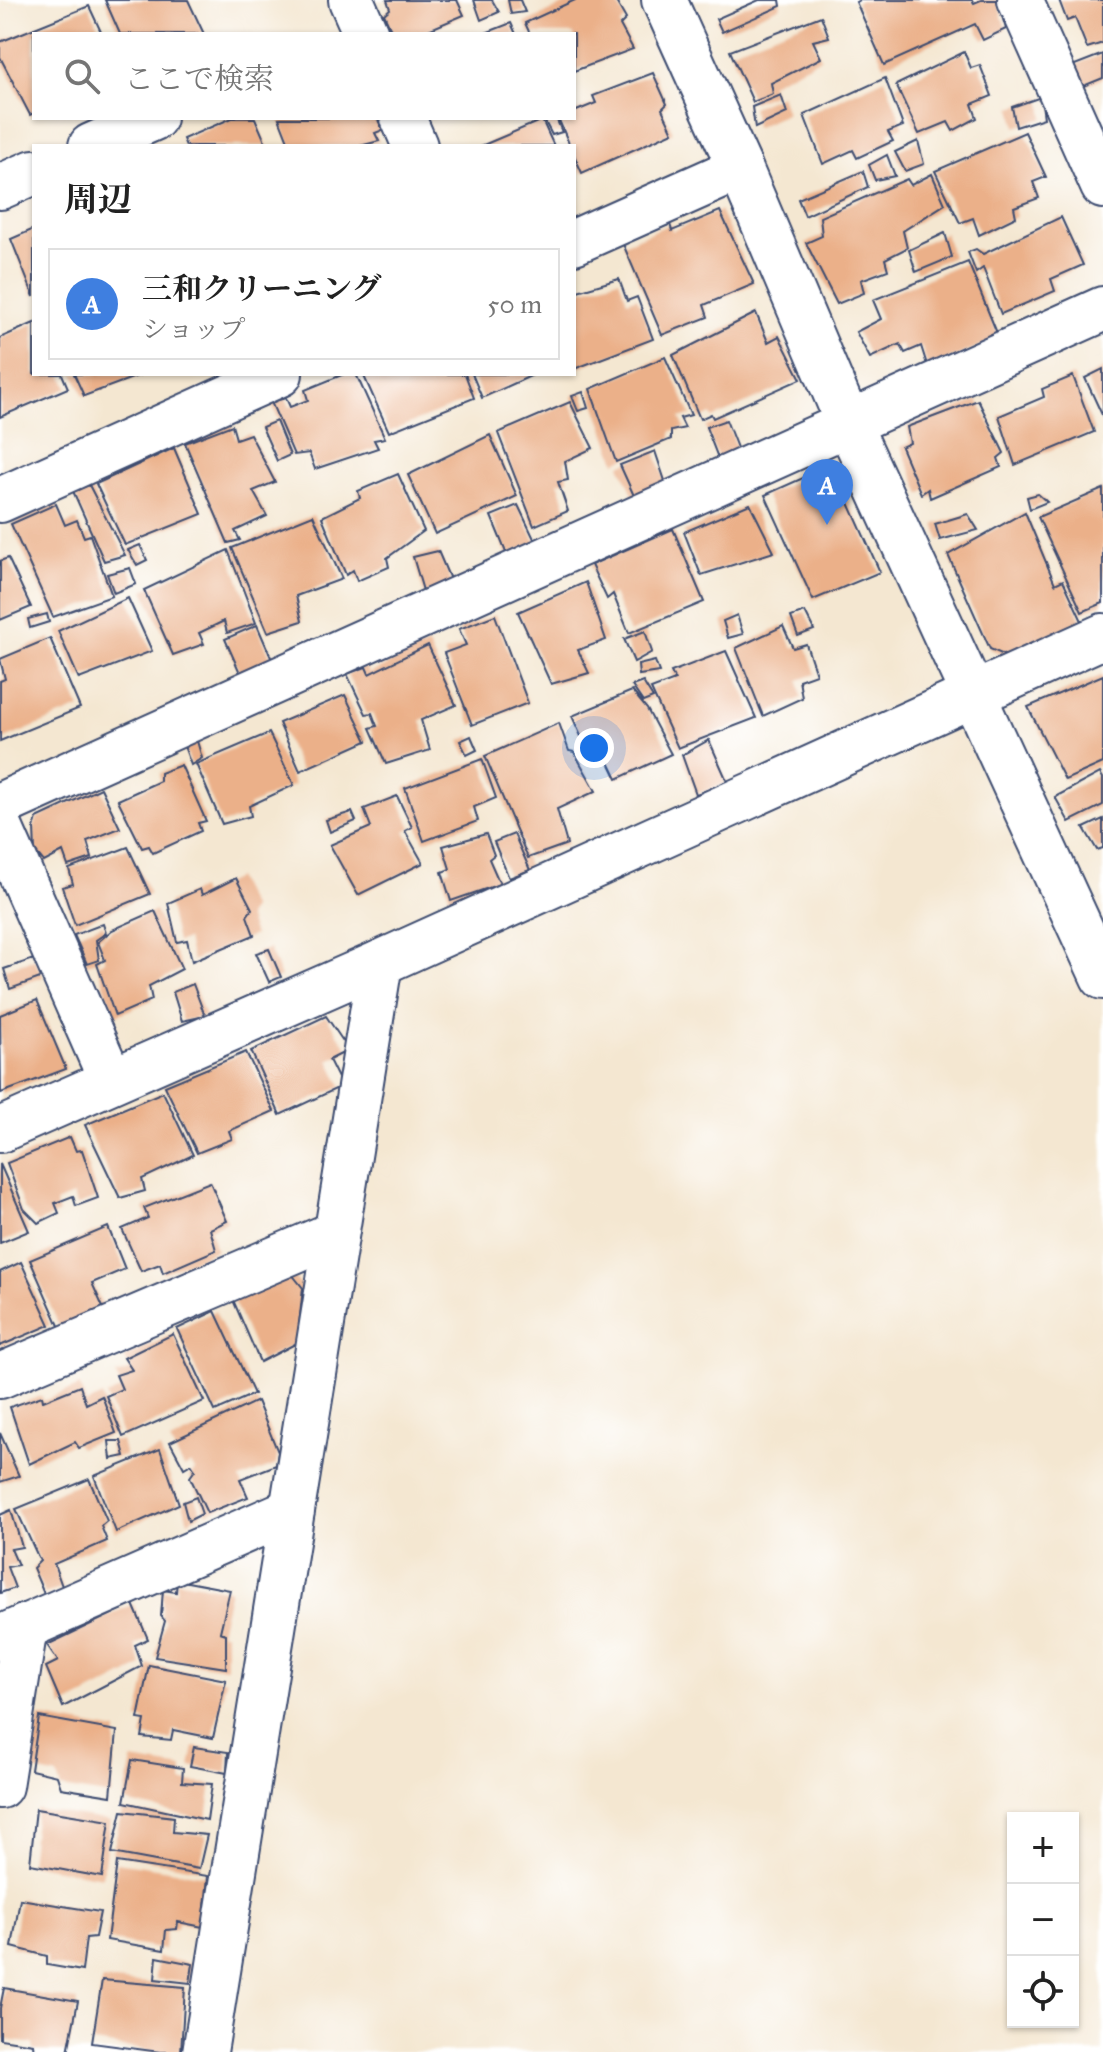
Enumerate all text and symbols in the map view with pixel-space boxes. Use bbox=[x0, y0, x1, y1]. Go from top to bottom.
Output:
search box bbox=[32, 32, 576, 120]
icon: search bbox=[60, 54, 104, 98]
text: ここで検索 bbox=[124, 61, 274, 97]
text: 周辺 bbox=[64, 179, 132, 220]
text: 三和クリーニング bbox=[142, 271, 381, 307]
text: A bbox=[83, 288, 101, 320]
text: 50 m bbox=[487, 288, 542, 320]
text: ショップ bbox=[142, 313, 245, 345]
pin: A bbox=[801, 459, 853, 525]
your location bbox=[574, 728, 614, 768]
map controls bbox=[1007, 1812, 1079, 2028]
button: + bbox=[1007, 1812, 1079, 1884]
button: − bbox=[1007, 1884, 1079, 1956]
button: locate bbox=[1007, 1956, 1079, 2028]

